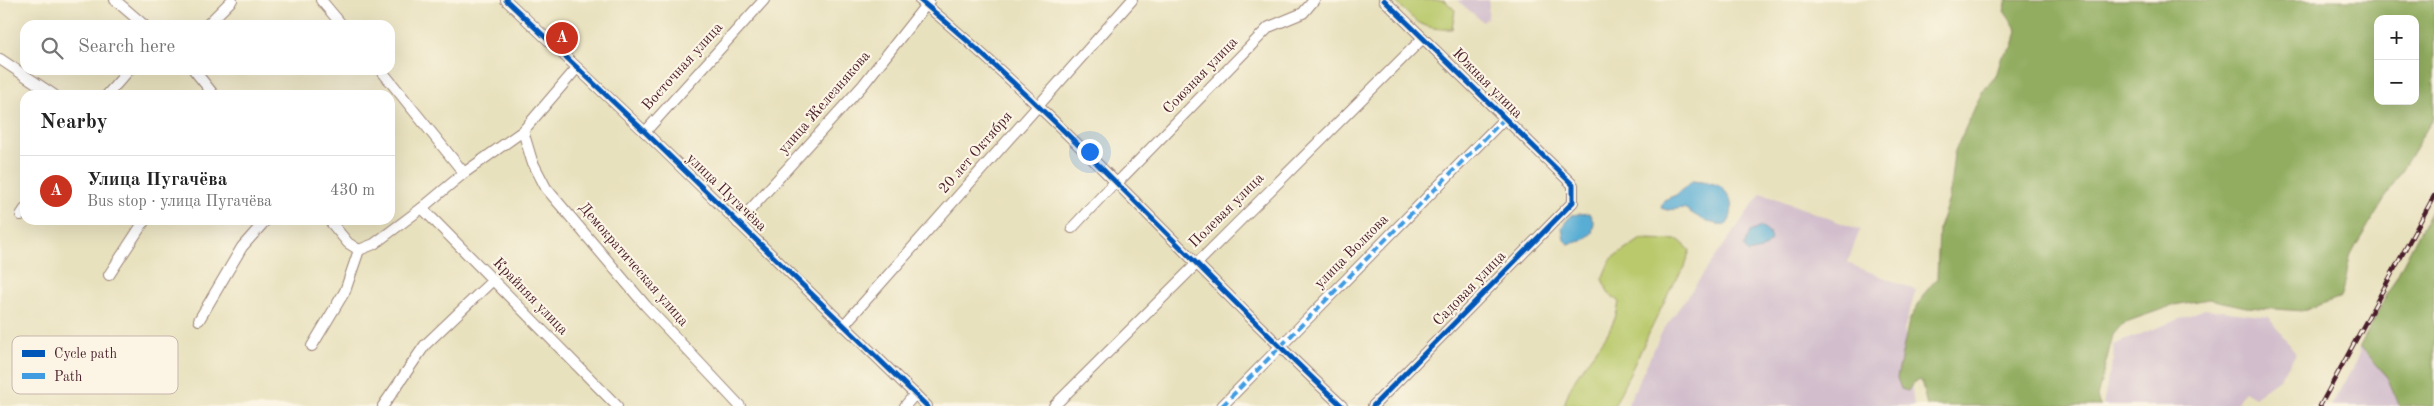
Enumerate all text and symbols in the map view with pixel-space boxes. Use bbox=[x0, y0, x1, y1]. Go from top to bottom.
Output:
map controls bbox=[2374, 15, 2419, 105]
button: + bbox=[2374, 15, 2419, 60]
pin: A bbox=[546, 19, 578, 57]
search box bbox=[20, 20, 395, 75]
street label: Восточная улица bbox=[640, 20, 727, 114]
icon: search bbox=[38, 34, 66, 62]
street label: Союзная улица bbox=[1161, 34, 1242, 117]
text: Search here bbox=[78, 38, 175, 57]
street label: Южная улица bbox=[1449, 46, 1525, 122]
street label: улица Железнякова bbox=[776, 48, 874, 157]
button: − bbox=[2374, 60, 2419, 105]
street label: 20 лет Октября bbox=[936, 109, 1016, 197]
text: Nearby bbox=[40, 112, 108, 133]
your location bbox=[1077, 139, 1103, 165]
street label: улица Пугачёва bbox=[683, 151, 769, 235]
street label: Полевая улица bbox=[1187, 170, 1268, 251]
text: Улица Пугачёва bbox=[87, 171, 227, 190]
text: A bbox=[50, 183, 62, 199]
text: 430 m bbox=[330, 183, 375, 199]
text: Bus stop · улица Пугачёва bbox=[87, 194, 272, 210]
street label: Демократическая улица bbox=[575, 200, 691, 330]
street label: улица Волкова bbox=[1312, 212, 1392, 292]
street label: Садовая улица bbox=[1431, 248, 1510, 329]
street label: Крайняя улица bbox=[490, 256, 571, 339]
legend bbox=[12, 336, 178, 394]
text: Cycle path bbox=[54, 347, 117, 361]
text: Path bbox=[54, 370, 83, 384]

